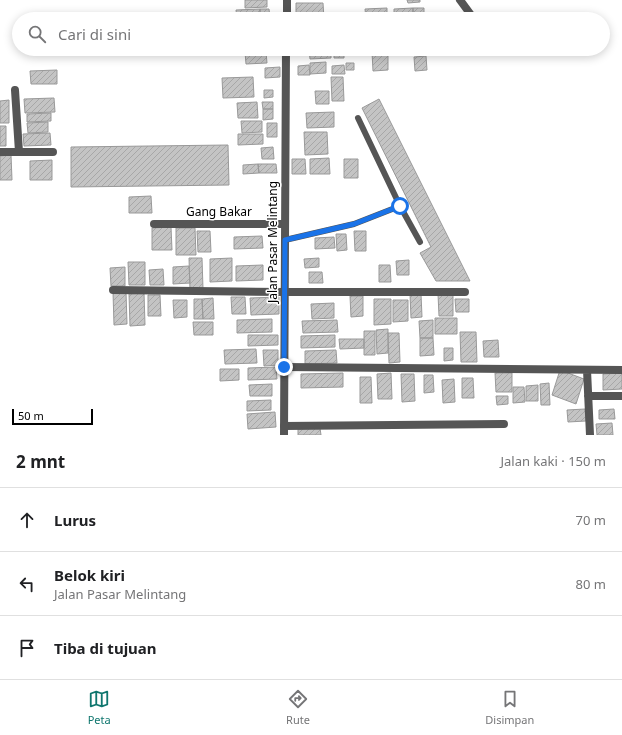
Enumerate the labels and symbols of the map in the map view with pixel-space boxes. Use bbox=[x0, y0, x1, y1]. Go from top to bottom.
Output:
street label: Jalan Pasar Melintang bbox=[264, 181, 281, 304]
route start bbox=[391, 197, 409, 215]
street label: Gang Bakar bbox=[186, 203, 252, 220]
route end bbox=[275, 358, 293, 376]
scale bar bbox=[12, 407, 93, 426]

